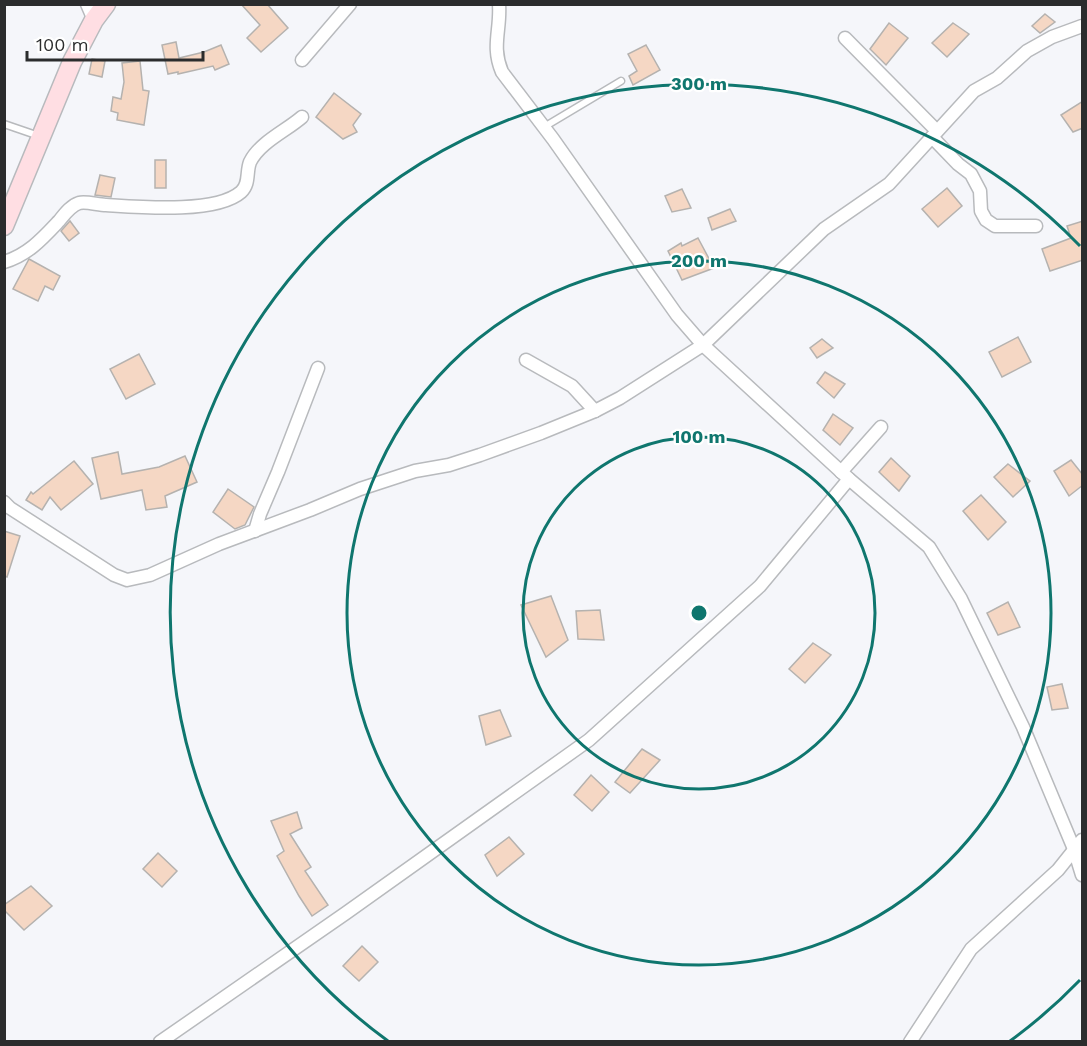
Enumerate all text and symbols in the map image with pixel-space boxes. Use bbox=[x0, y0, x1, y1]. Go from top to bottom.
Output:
scale bar bbox=[27, 24, 202, 62]
text: 100 m bbox=[36, 34, 89, 55]
text: 300 m bbox=[671, 73, 727, 94]
text: 200 m bbox=[671, 250, 727, 271]
text: 100 m bbox=[672, 426, 726, 447]
centre of rings bbox=[689, 603, 709, 623]

